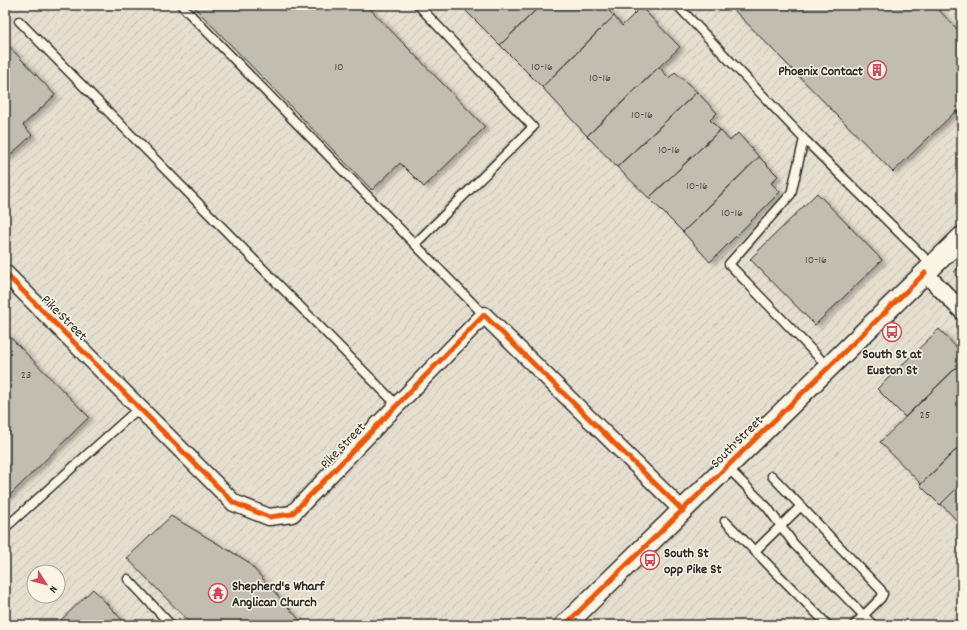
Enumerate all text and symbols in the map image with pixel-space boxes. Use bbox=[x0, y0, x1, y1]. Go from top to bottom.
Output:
house number: 10 bbox=[334, 59, 344, 76]
house number: 10-16 bbox=[531, 59, 553, 76]
building icon: Phoenix Contact bbox=[866, 59, 888, 81]
place label: Phoenix Contact bbox=[778, 62, 864, 82]
house number: 10-16 bbox=[589, 70, 611, 87]
house number: 10-16 bbox=[631, 107, 653, 124]
house number: 10-16 bbox=[658, 142, 680, 159]
house number: 10-16 bbox=[686, 178, 708, 195]
house number: 10-16 bbox=[721, 205, 743, 222]
house number: 10-16 bbox=[805, 252, 827, 269]
street label: Pike Street bbox=[36, 291, 91, 346]
bus stop icon: South St at Euston St bbox=[881, 321, 903, 343]
place label: South St at Euston St bbox=[862, 345, 923, 381]
house number: 23 bbox=[21, 367, 31, 384]
house number: 25 bbox=[920, 407, 930, 424]
street label: South Street bbox=[707, 412, 768, 473]
street label: Pike Street bbox=[316, 419, 371, 474]
place label: South St opp Pike St bbox=[664, 544, 723, 580]
bus stop icon: South St opp Pike St bbox=[639, 549, 661, 571]
north arrow bbox=[26, 564, 66, 604]
place label: Shepherd's Wharf Anglican Church bbox=[232, 577, 326, 613]
text: N bbox=[44, 582, 61, 596]
temple icon: Shepherd's Wharf Anglican Church bbox=[207, 582, 229, 604]

